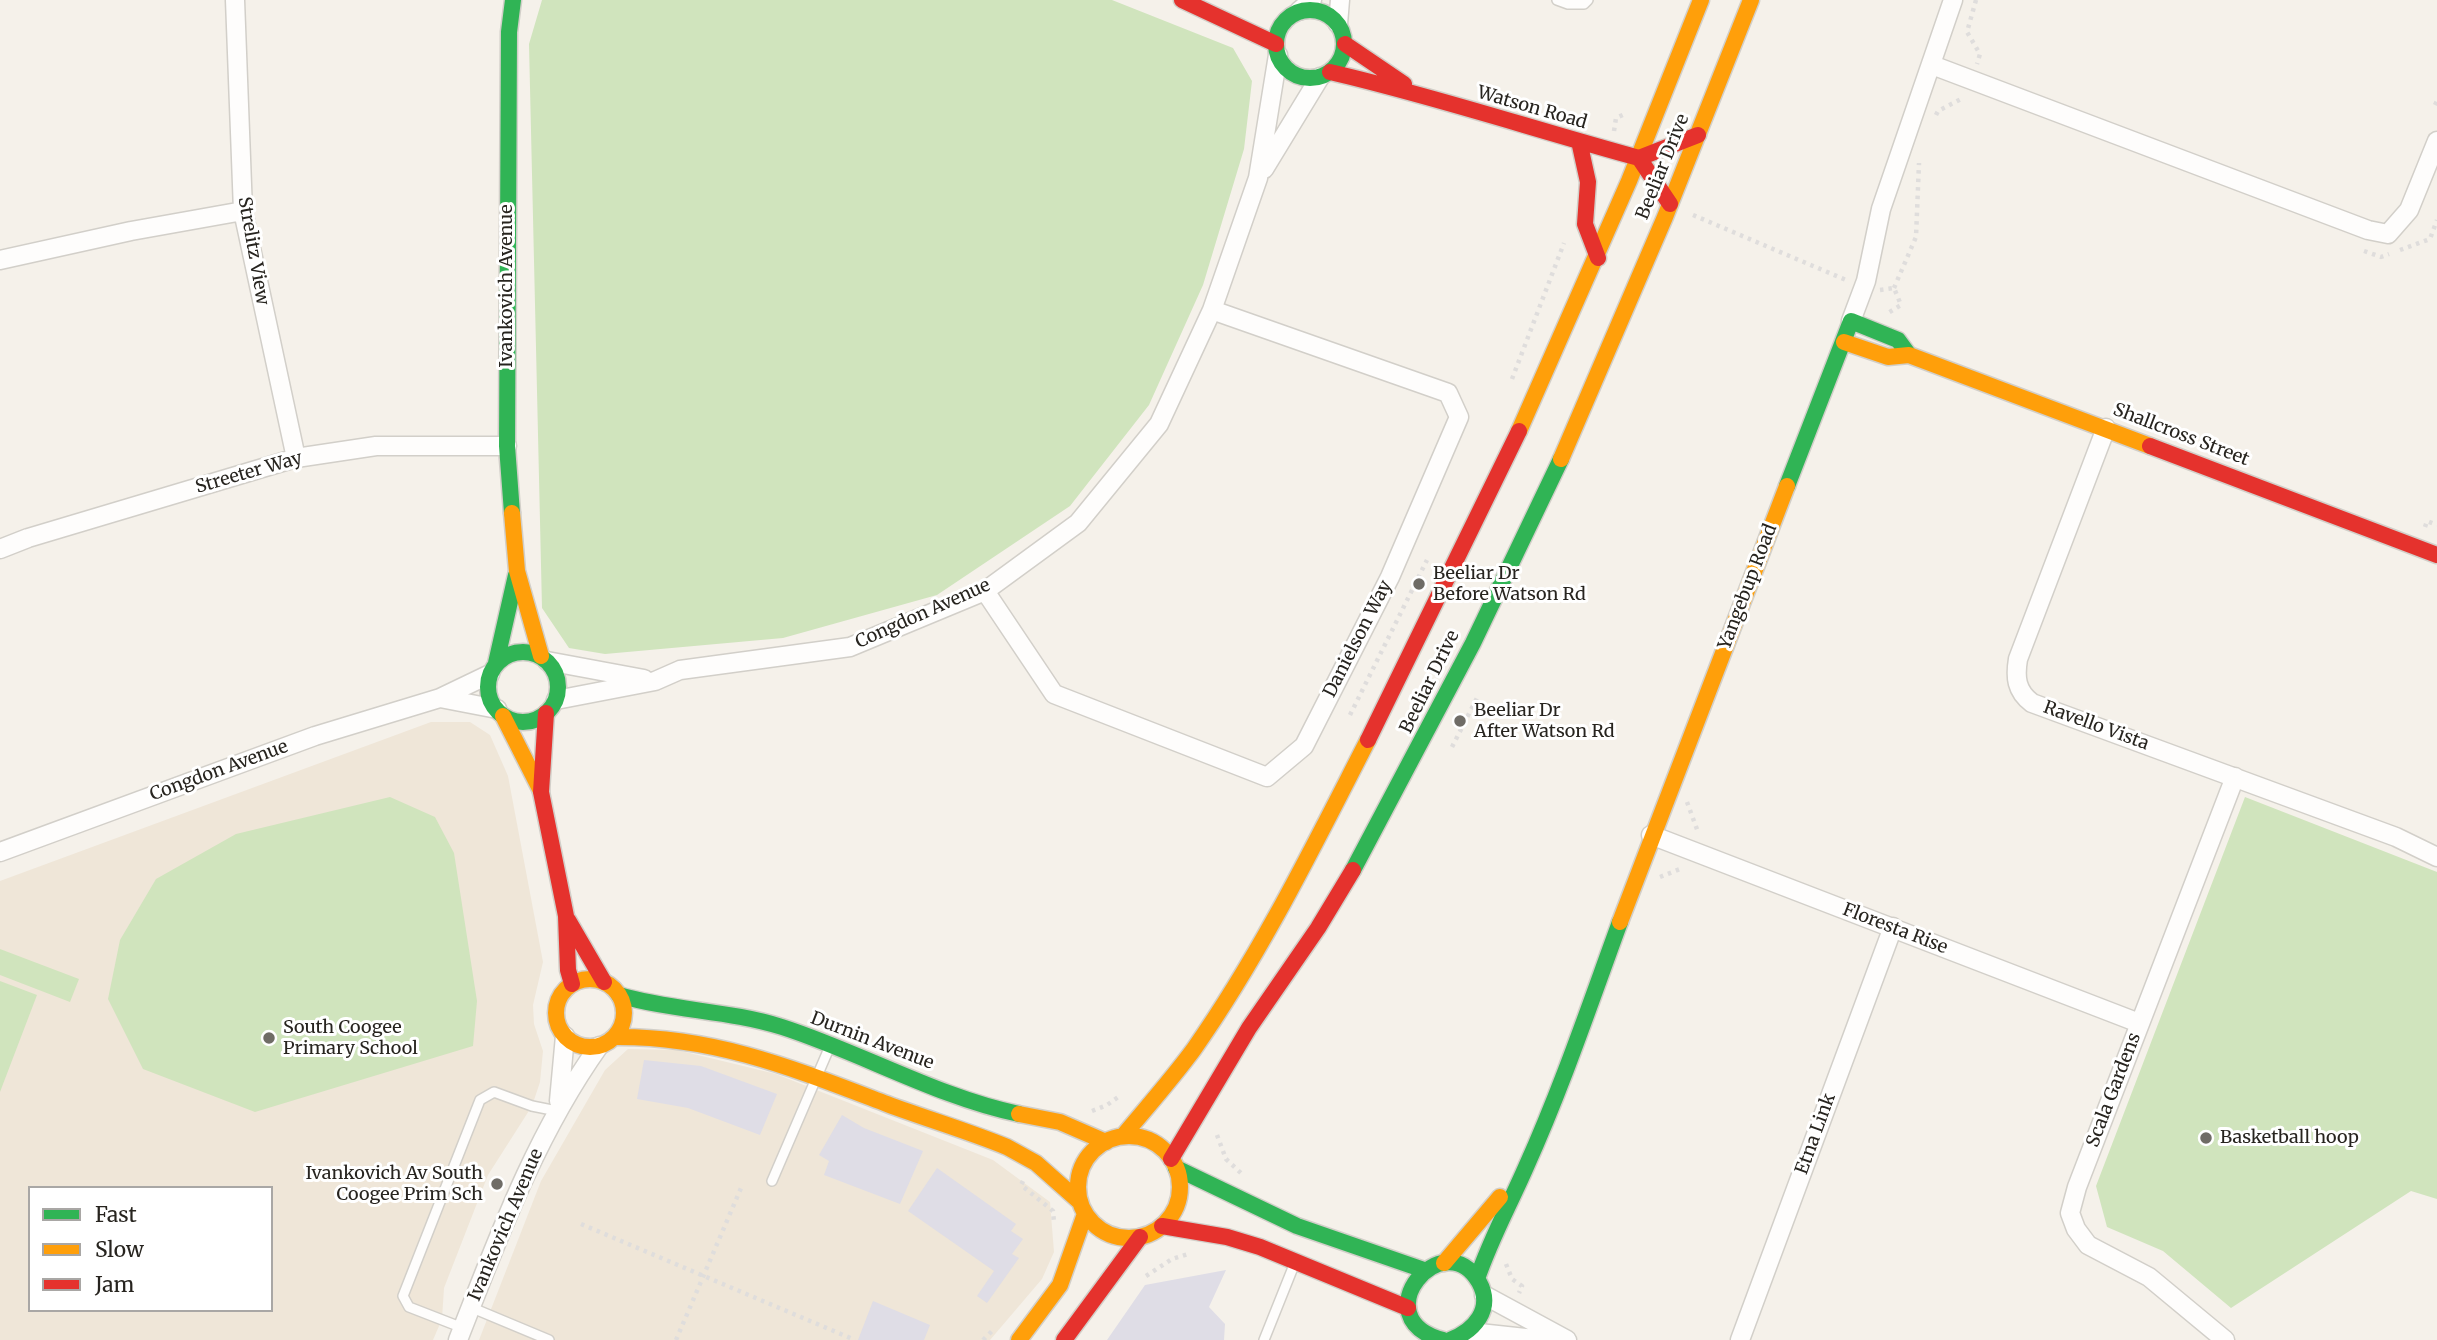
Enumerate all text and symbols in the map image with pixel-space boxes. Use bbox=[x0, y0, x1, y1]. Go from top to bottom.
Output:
street label: Watson Road bbox=[1475, 82, 1589, 134]
street label: Beeliar Drive bbox=[1632, 111, 1694, 223]
street label: Strelitz View bbox=[233, 195, 273, 307]
street label: Ivankovich Avenue bbox=[496, 204, 518, 368]
street label: Shallcross Street bbox=[2110, 399, 2252, 471]
street label: Streeter Way bbox=[193, 447, 305, 499]
street label: Yangebup Road bbox=[1714, 521, 1782, 653]
place label: Beeliar Dr Before Watson Rd bbox=[1433, 563, 1586, 606]
street label: Congdon Avenue bbox=[852, 575, 994, 653]
marker: Beeliar Dr Before Watson Rd bbox=[1411, 576, 1427, 592]
street label: Danielson Way bbox=[1319, 577, 1397, 701]
street label: Beeliar Drive bbox=[1396, 627, 1464, 737]
street label: Ravello Vista bbox=[2040, 697, 2152, 755]
place label: Beeliar Dr After Watson Rd bbox=[1474, 700, 1615, 742]
marker: Beeliar Dr After Watson Rd bbox=[1452, 713, 1468, 729]
street label: Congdon Avenue bbox=[147, 736, 291, 806]
street label: Floresta Rise bbox=[1839, 899, 1951, 959]
street label: Durnin Avenue bbox=[807, 1008, 937, 1074]
place label: South Coogee Primary School bbox=[283, 1017, 418, 1060]
marker: South Coogee Primary School bbox=[261, 1030, 277, 1046]
street label: Scala Gardens bbox=[2082, 1030, 2146, 1150]
street label: Etna Link bbox=[1791, 1091, 1841, 1177]
place label: Basketball hoop bbox=[2220, 1127, 2359, 1149]
marker: Basketball hoop bbox=[2198, 1130, 2214, 1146]
street label: Ivankovich Avenue bbox=[464, 1146, 548, 1304]
place label: Ivankovich Av South Coogee Prim Sch bbox=[306, 1163, 483, 1206]
marker: Ivankovich Av South Coogee Prim Sch bbox=[489, 1176, 505, 1192]
legend bbox=[28, 1186, 273, 1312]
text: Fast bbox=[95, 1201, 137, 1228]
text: Slow bbox=[95, 1236, 144, 1263]
text: Jam bbox=[95, 1271, 134, 1298]

